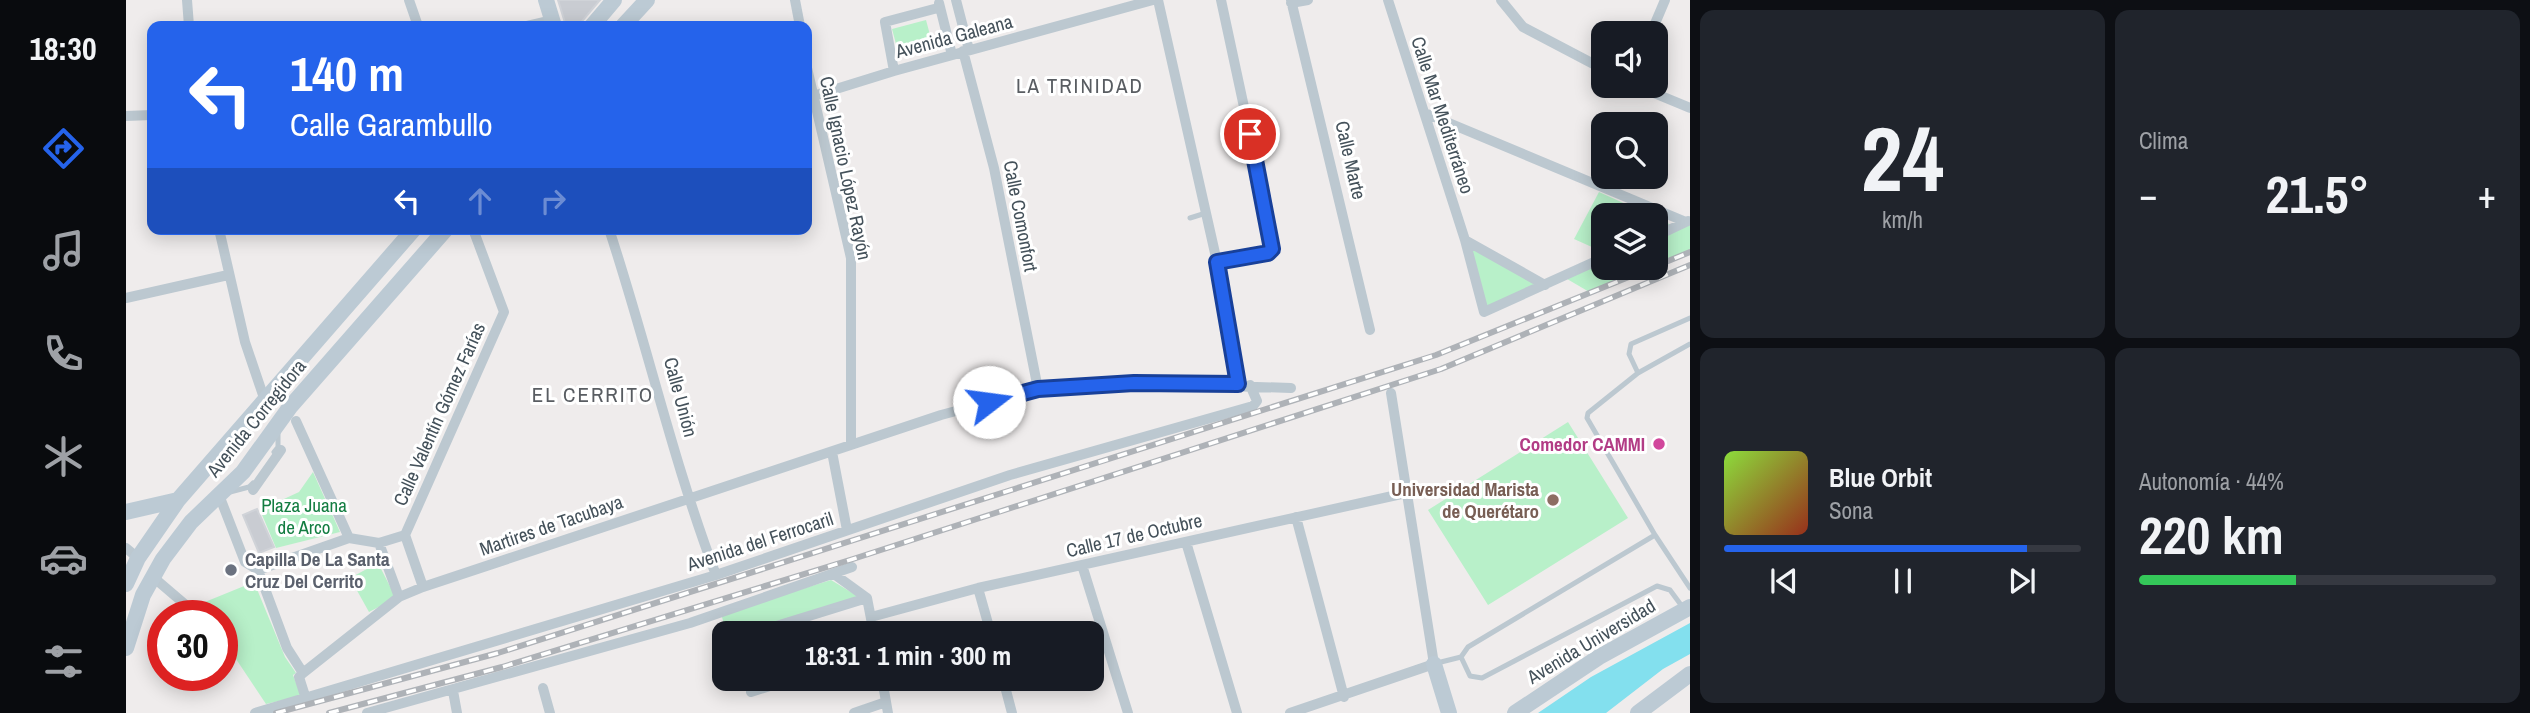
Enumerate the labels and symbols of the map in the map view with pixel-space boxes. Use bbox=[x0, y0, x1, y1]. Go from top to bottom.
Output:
street label: Avenida Galeana bbox=[892, 8, 1016, 64]
street label: Calle Mar Mediterráneo bbox=[1405, 33, 1481, 197]
district label: LA TRINIDAD bbox=[1016, 71, 1144, 100]
street label: Calle Ignacio López Rayón bbox=[814, 74, 878, 262]
pin bbox=[1220, 104, 1280, 164]
street label: Calle Marte bbox=[1329, 118, 1373, 202]
street label: Calle Comonfort bbox=[997, 158, 1045, 274]
street label: Calle Valentín Gómez Farías bbox=[387, 318, 491, 510]
street label: Avenida Corregidora bbox=[200, 353, 312, 483]
street label: Calle Unión bbox=[658, 354, 704, 440]
position arrow bbox=[952, 365, 1026, 439]
district label: EL CERRITO bbox=[532, 380, 654, 409]
place label: Comedor CAMMI bbox=[1520, 431, 1645, 457]
marker: Comedor CAMMI bbox=[1651, 436, 1667, 452]
place label: Universidad Marista de Querétaro bbox=[1391, 476, 1539, 524]
street label: Martires de Tacubaya bbox=[476, 488, 626, 562]
park label: Plaza Juana de Arco bbox=[261, 492, 347, 540]
marker: Universidad Marista de Querétaro bbox=[1545, 492, 1561, 508]
street label: Avenida del Ferrocaril bbox=[683, 505, 836, 577]
street label: Calle 17 de Octubre bbox=[1064, 507, 1204, 563]
place label: Capilla De La Santa Cruz Del Cerrito bbox=[245, 546, 390, 594]
marker: Capilla De La Santa Cruz Del Cerrito bbox=[223, 562, 239, 578]
street label: Avenida Universidad bbox=[1521, 592, 1660, 690]
speed limit sign: 30 bbox=[147, 600, 238, 691]

